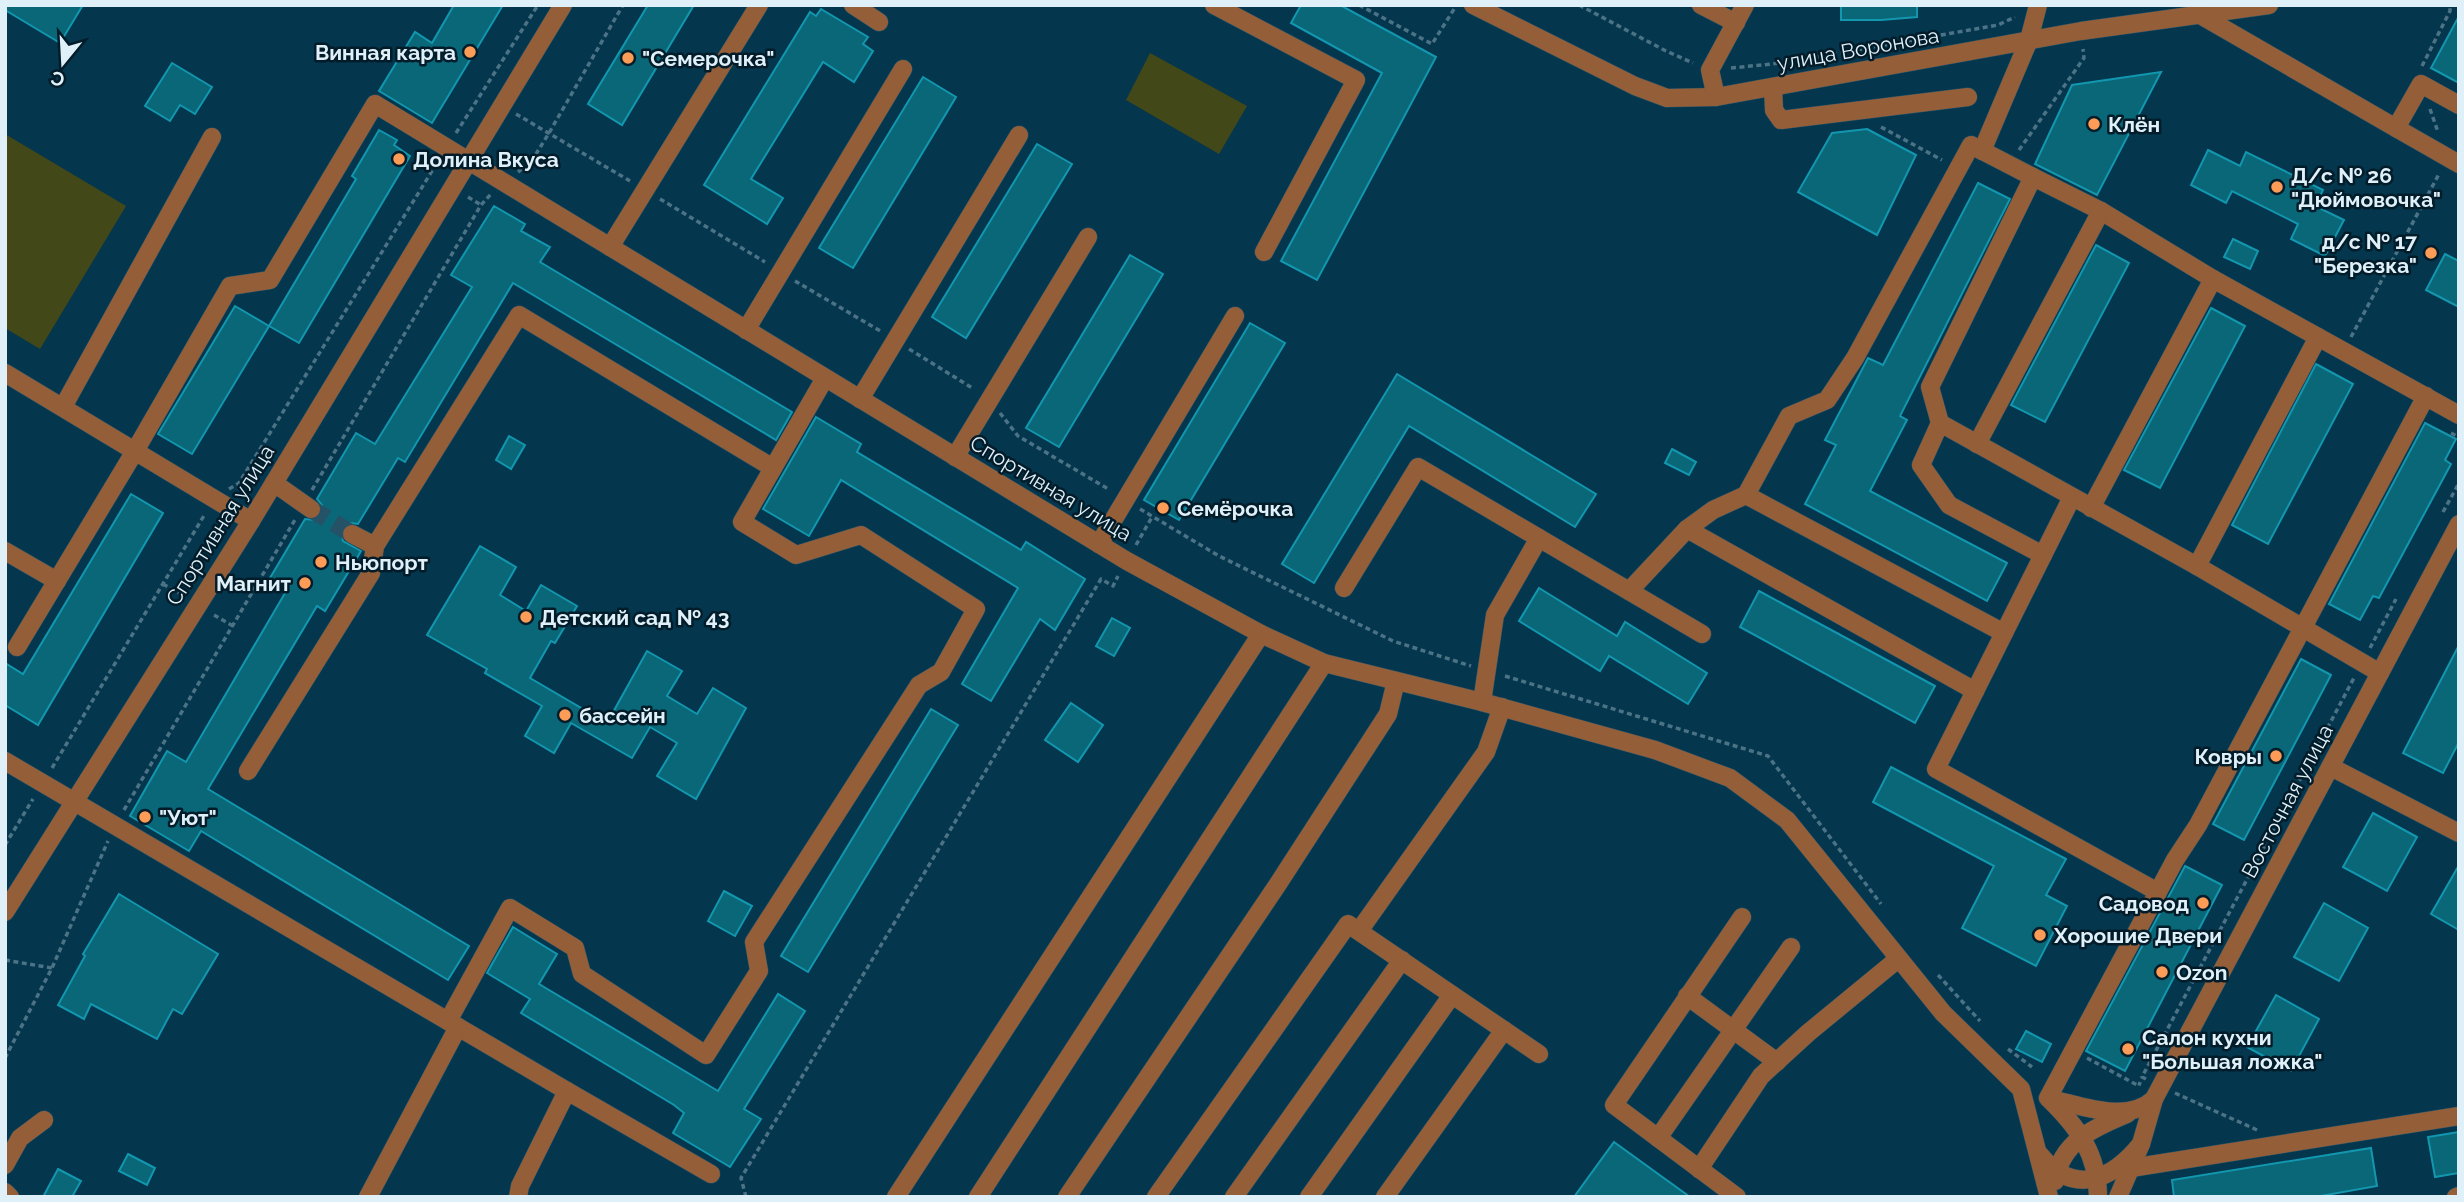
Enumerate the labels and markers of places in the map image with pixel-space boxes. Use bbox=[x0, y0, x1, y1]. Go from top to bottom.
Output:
place label: Винная карта bbox=[315, 40, 456, 65]
marker: Винная карта bbox=[462, 44, 478, 60]
place label: "Семерочка" bbox=[642, 46, 774, 71]
marker: "Семерочка" bbox=[620, 50, 636, 66]
place label: Клён bbox=[2108, 112, 2160, 137]
marker: Клён bbox=[2086, 116, 2102, 132]
place label: Долина Вкуса bbox=[413, 147, 559, 172]
marker: Долина Вкуса bbox=[391, 151, 407, 167]
place label: Д/с № 26 "Дюймовочка" bbox=[2291, 163, 2441, 212]
marker: Д/с № 26 "Дюймовочка" bbox=[2269, 179, 2285, 195]
place label: д/с № 17 "Березка" bbox=[2314, 229, 2417, 278]
marker: д/с № 17 "Березка" bbox=[2423, 245, 2439, 261]
place label: Семёрочка bbox=[1177, 496, 1293, 521]
marker: Семёрочка bbox=[1155, 500, 1171, 516]
place label: Ньюпорт bbox=[335, 550, 429, 575]
marker: Ньюпорт bbox=[313, 554, 329, 570]
place label: Магнит bbox=[216, 571, 292, 596]
marker: Магнит bbox=[297, 575, 313, 591]
place label: Детский сад № 43 bbox=[540, 605, 729, 630]
marker: Детский сад № 43 bbox=[518, 609, 534, 625]
place label: бассейн bbox=[579, 703, 666, 728]
marker: бассейн bbox=[557, 707, 573, 723]
place label: Ковры bbox=[2194, 744, 2262, 769]
marker: Ковры bbox=[2268, 748, 2284, 764]
place label: "Уют" bbox=[159, 805, 217, 830]
marker: "Уют" bbox=[137, 809, 153, 825]
place label: Садовод bbox=[2099, 891, 2189, 916]
marker: Садовод bbox=[2195, 895, 2211, 911]
place label: Хорошие Двери bbox=[2053, 923, 2222, 948]
marker: Хорошие Двери bbox=[2032, 927, 2048, 943]
place label: Ozon bbox=[2176, 960, 2227, 985]
marker: Ozon bbox=[2154, 964, 2170, 980]
place label: Салон кухни "Большая ложка" bbox=[2142, 1025, 2322, 1074]
marker: Салон кухни "Большая ложка" bbox=[2120, 1041, 2136, 1057]

